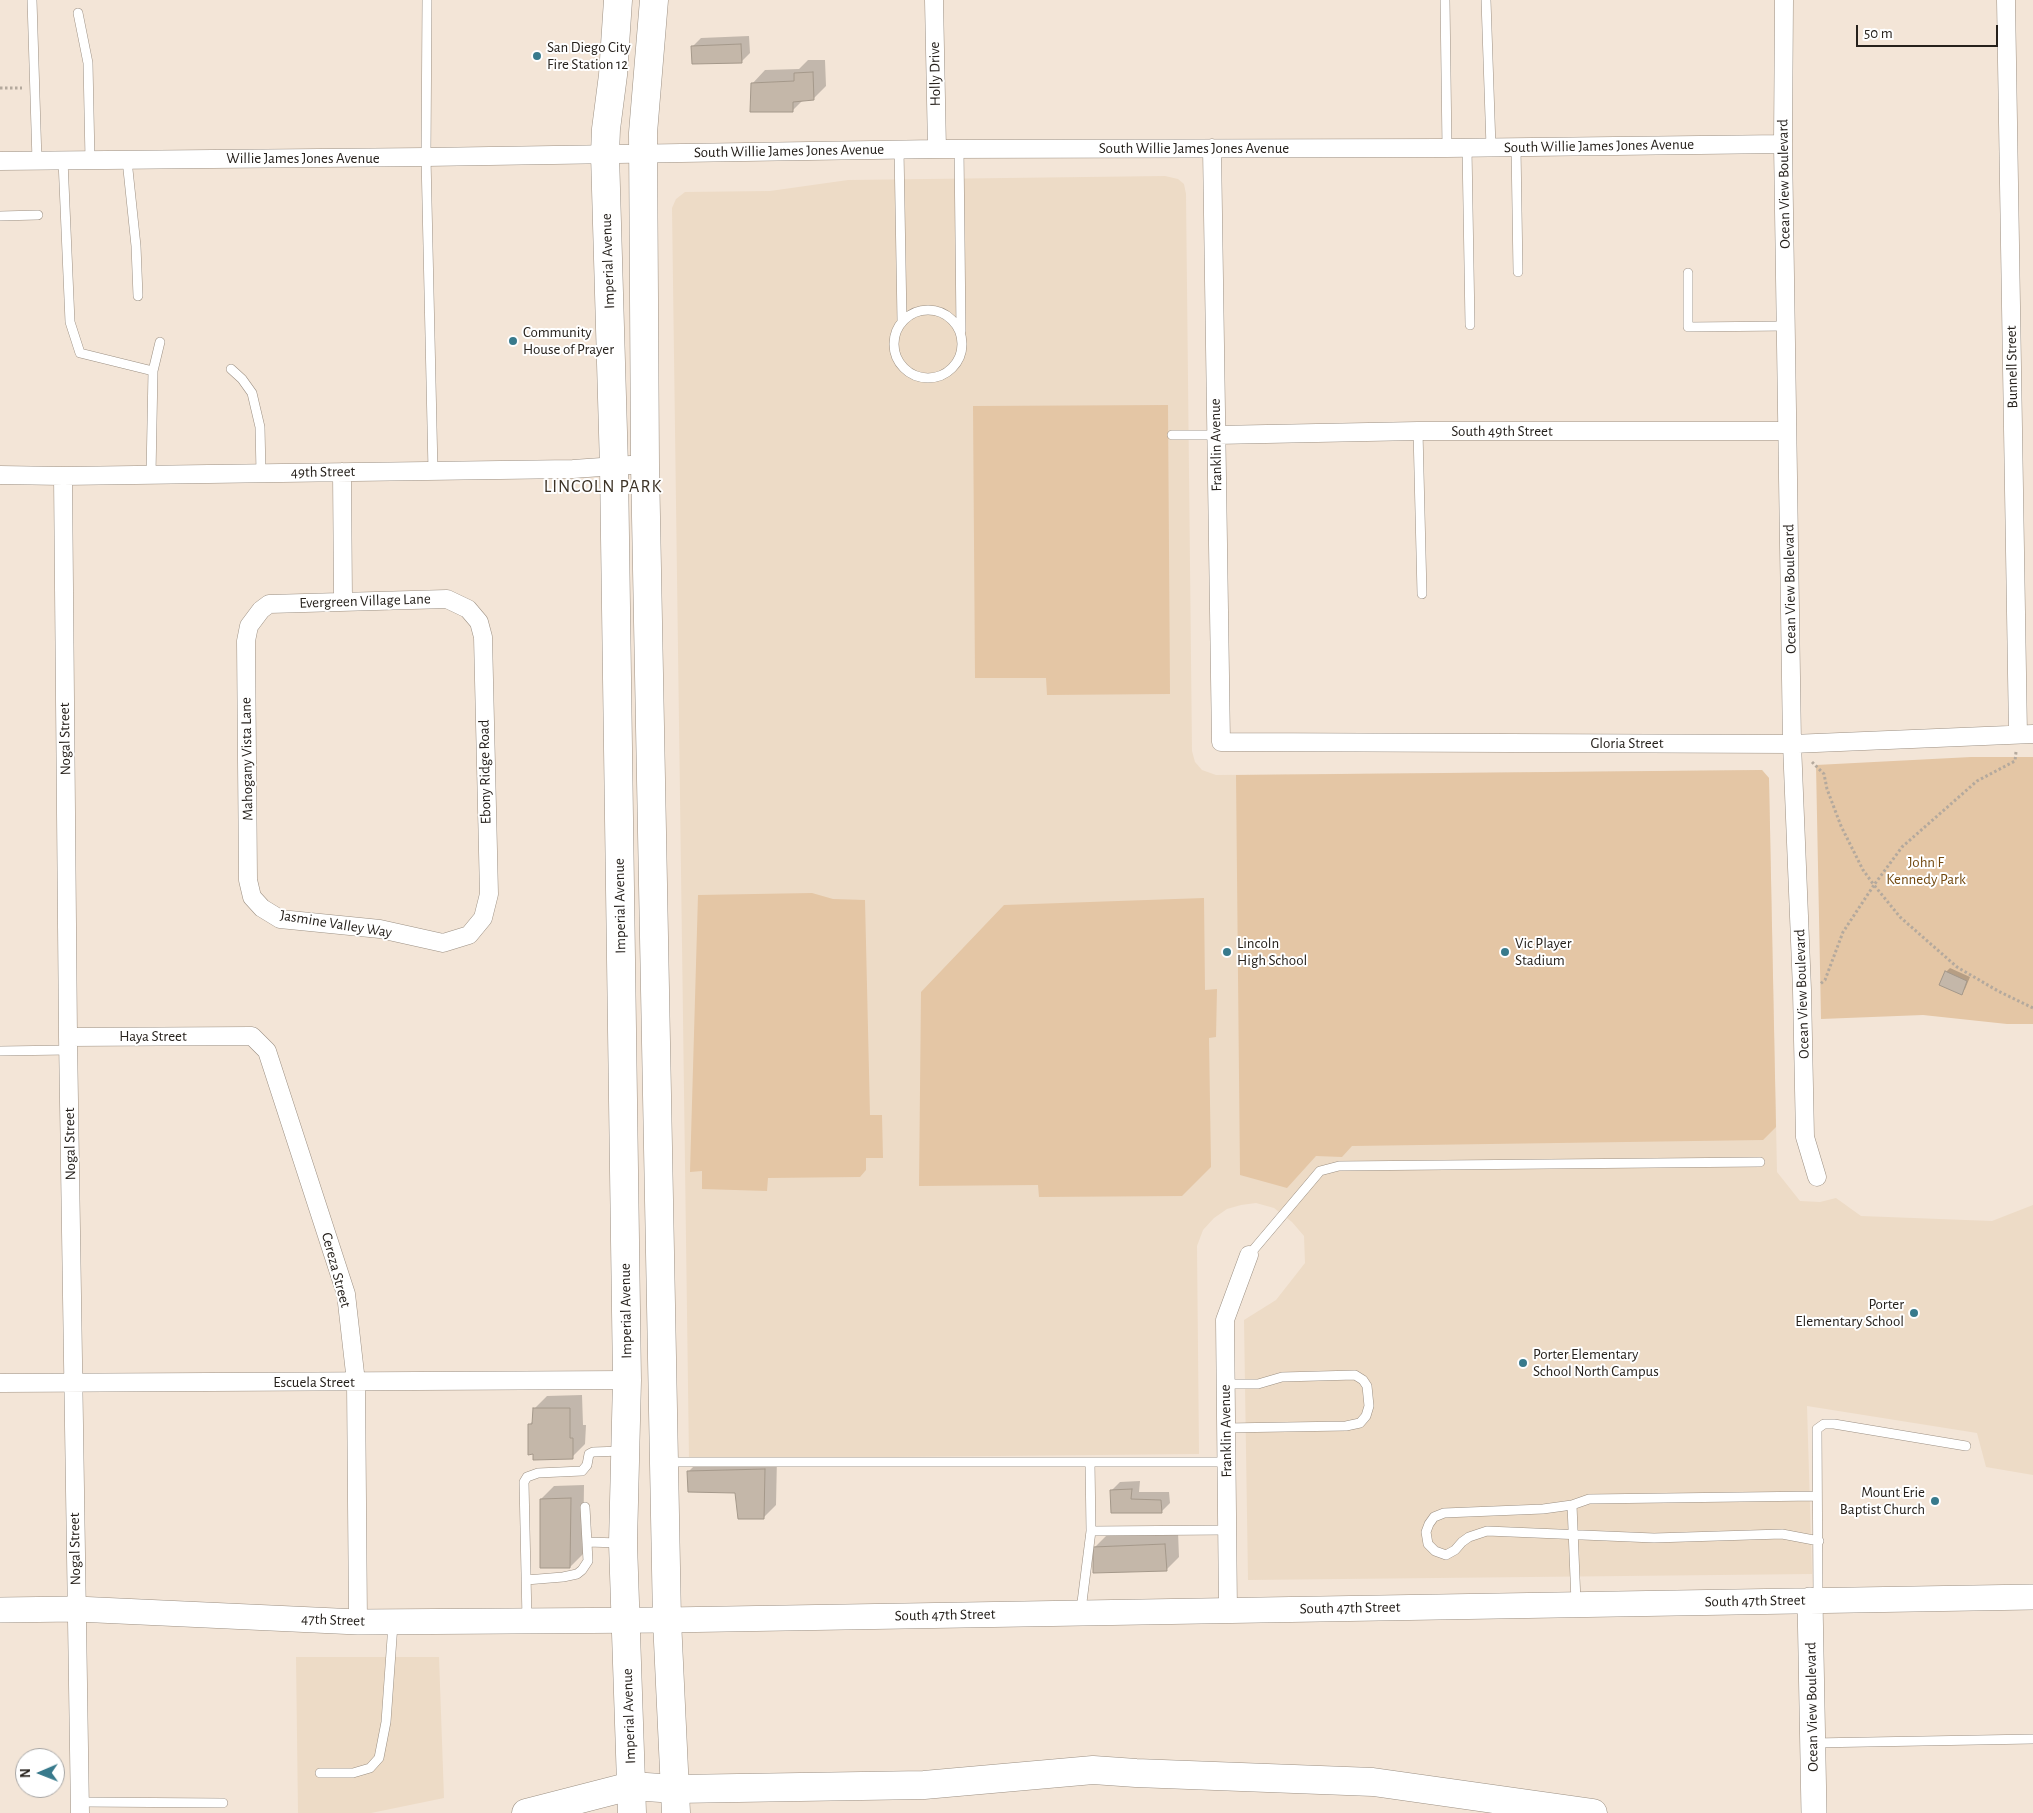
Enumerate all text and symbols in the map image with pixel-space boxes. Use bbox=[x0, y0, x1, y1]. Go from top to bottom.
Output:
scale bar bbox=[1858, 15, 2000, 47]
text: 50 m bbox=[1864, 26, 1893, 41]
place label: San Diego City Fire Station 12 bbox=[547, 38, 631, 73]
street label: Holly Drive bbox=[925, 41, 945, 107]
marker: San Diego City Fire Station 12 bbox=[531, 50, 543, 62]
street label: Ocean View Boulevard bbox=[1774, 119, 1794, 249]
street label: South Willie James Jones Avenue bbox=[1504, 135, 1694, 157]
street label: South Willie James Jones Avenue bbox=[1099, 139, 1289, 157]
street label: South Willie James Jones Avenue bbox=[694, 140, 884, 162]
street label: Willie James Jones Avenue bbox=[226, 149, 380, 167]
street label: Imperial Avenue bbox=[597, 213, 619, 309]
place label: Community House of Prayer bbox=[523, 323, 614, 358]
street label: Bunnell Street bbox=[2002, 325, 2022, 409]
marker: Community House of Prayer bbox=[507, 335, 519, 347]
street label: Franklin Avenue bbox=[1206, 398, 1226, 492]
street label: South 49th Street bbox=[1451, 422, 1553, 440]
street label: 49th Street bbox=[291, 462, 355, 482]
district label: LINCOLN PARK bbox=[542, 476, 664, 498]
street label: Ocean View Boulevard bbox=[1780, 524, 1800, 654]
street label: Evergreen Village Lane bbox=[299, 590, 431, 612]
street label: Mahogany Vista Lane bbox=[237, 697, 257, 821]
street label: Nogal Street bbox=[55, 702, 75, 776]
street label: Ebony Ridge Road bbox=[475, 719, 495, 825]
street label: Gloria Street bbox=[1591, 734, 1663, 752]
park label: John F Kennedy Park bbox=[1886, 853, 1966, 888]
street label: Imperial Avenue bbox=[610, 858, 630, 954]
street label: Jasmine Valley Way bbox=[279, 906, 393, 942]
street label: Ocean View Boulevard bbox=[1791, 929, 1813, 1059]
place label: Lincoln High School bbox=[1237, 934, 1307, 969]
place label: Vic Player Stadium bbox=[1515, 934, 1572, 969]
marker: Lincoln High School bbox=[1221, 946, 1233, 958]
marker: Vic Player Stadium bbox=[1499, 946, 1511, 958]
street label: Haya Street bbox=[119, 1027, 187, 1045]
street label: Nogal Street bbox=[60, 1107, 80, 1181]
street label: Cereza Street bbox=[317, 1230, 355, 1310]
street label: Imperial Avenue bbox=[616, 1263, 636, 1359]
place label: Porter Elementary School bbox=[1795, 1295, 1904, 1330]
marker: Porter Elementary School bbox=[1908, 1307, 1920, 1319]
place label: Porter Elementary School North Campus bbox=[1533, 1345, 1659, 1380]
marker: Porter Elementary School North Campus bbox=[1517, 1357, 1529, 1369]
street label: Escuela Street bbox=[273, 1373, 355, 1391]
street label: Franklin Avenue bbox=[1216, 1384, 1236, 1478]
place label: Mount Erie Baptist Church bbox=[1840, 1483, 1925, 1518]
marker: Mount Erie Baptist Church bbox=[1929, 1495, 1941, 1507]
street label: Nogal Street bbox=[65, 1512, 85, 1586]
street label: South 47th Street bbox=[1705, 1591, 1805, 1611]
street label: South 47th Street bbox=[1300, 1598, 1400, 1618]
street label: South 47th Street bbox=[895, 1605, 995, 1625]
street label: 47th Street bbox=[301, 1610, 365, 1630]
street label: Ocean View Boulevard bbox=[1802, 1642, 1822, 1772]
street label: Imperial Avenue bbox=[618, 1668, 640, 1764]
north arrow bbox=[15, 1748, 65, 1798]
text: N bbox=[19, 1768, 33, 1778]

